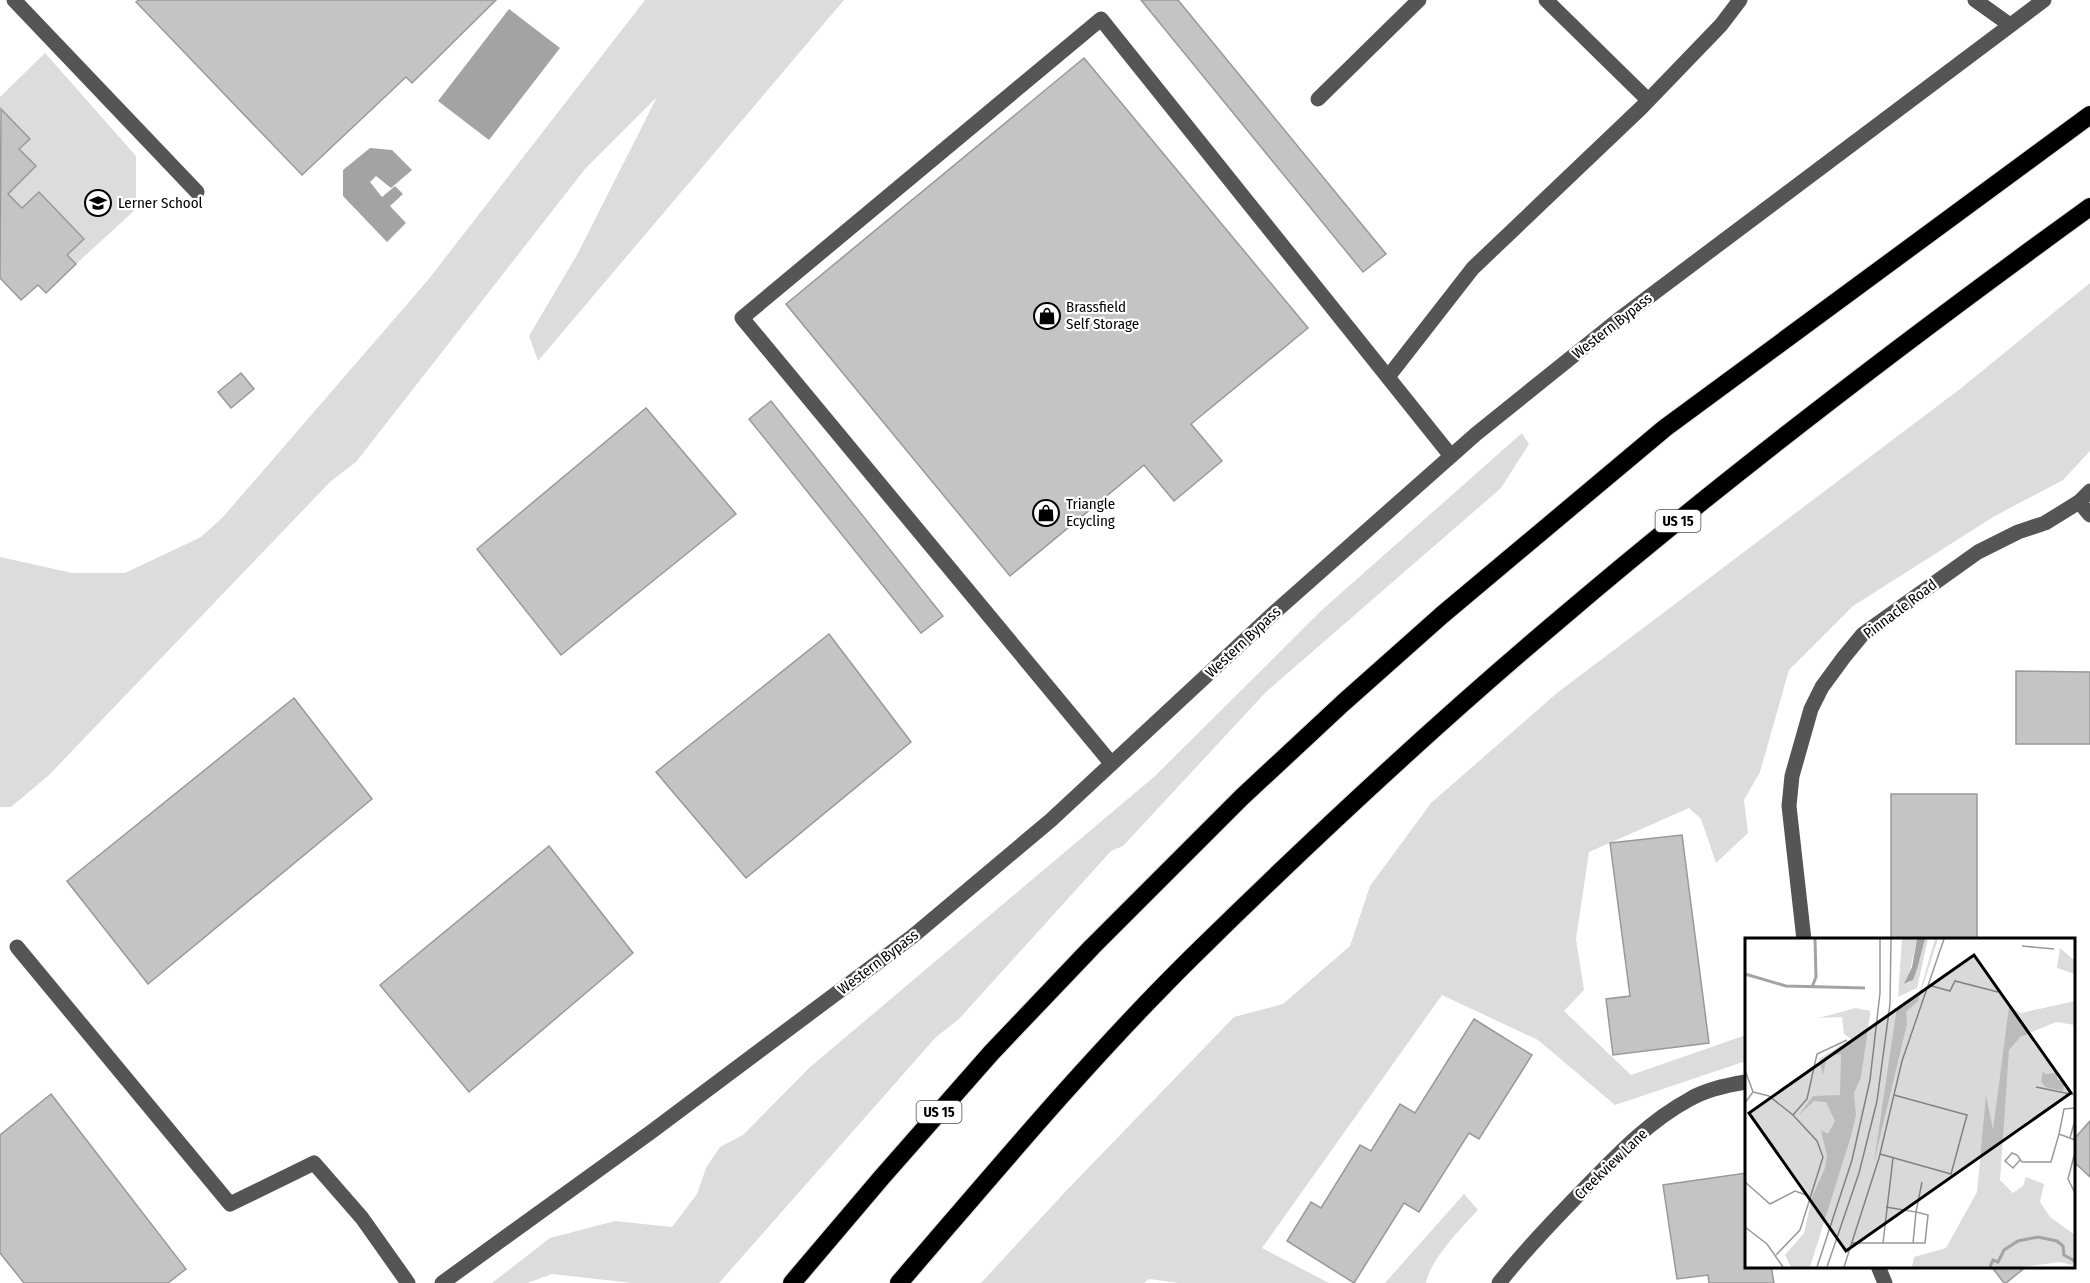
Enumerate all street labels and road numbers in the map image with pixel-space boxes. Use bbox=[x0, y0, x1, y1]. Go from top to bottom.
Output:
street label: Western Bypass bbox=[1569, 289, 1655, 363]
road number: US 15 bbox=[1656, 510, 1700, 532]
street label: Pinnacle Road bbox=[1860, 576, 1940, 642]
street label: Western Bypass bbox=[1202, 603, 1284, 681]
street label: Western Bypass bbox=[834, 926, 922, 998]
road number: US 15 bbox=[916, 1101, 962, 1123]
street label: Creekview Lane bbox=[1571, 1125, 1651, 1203]

